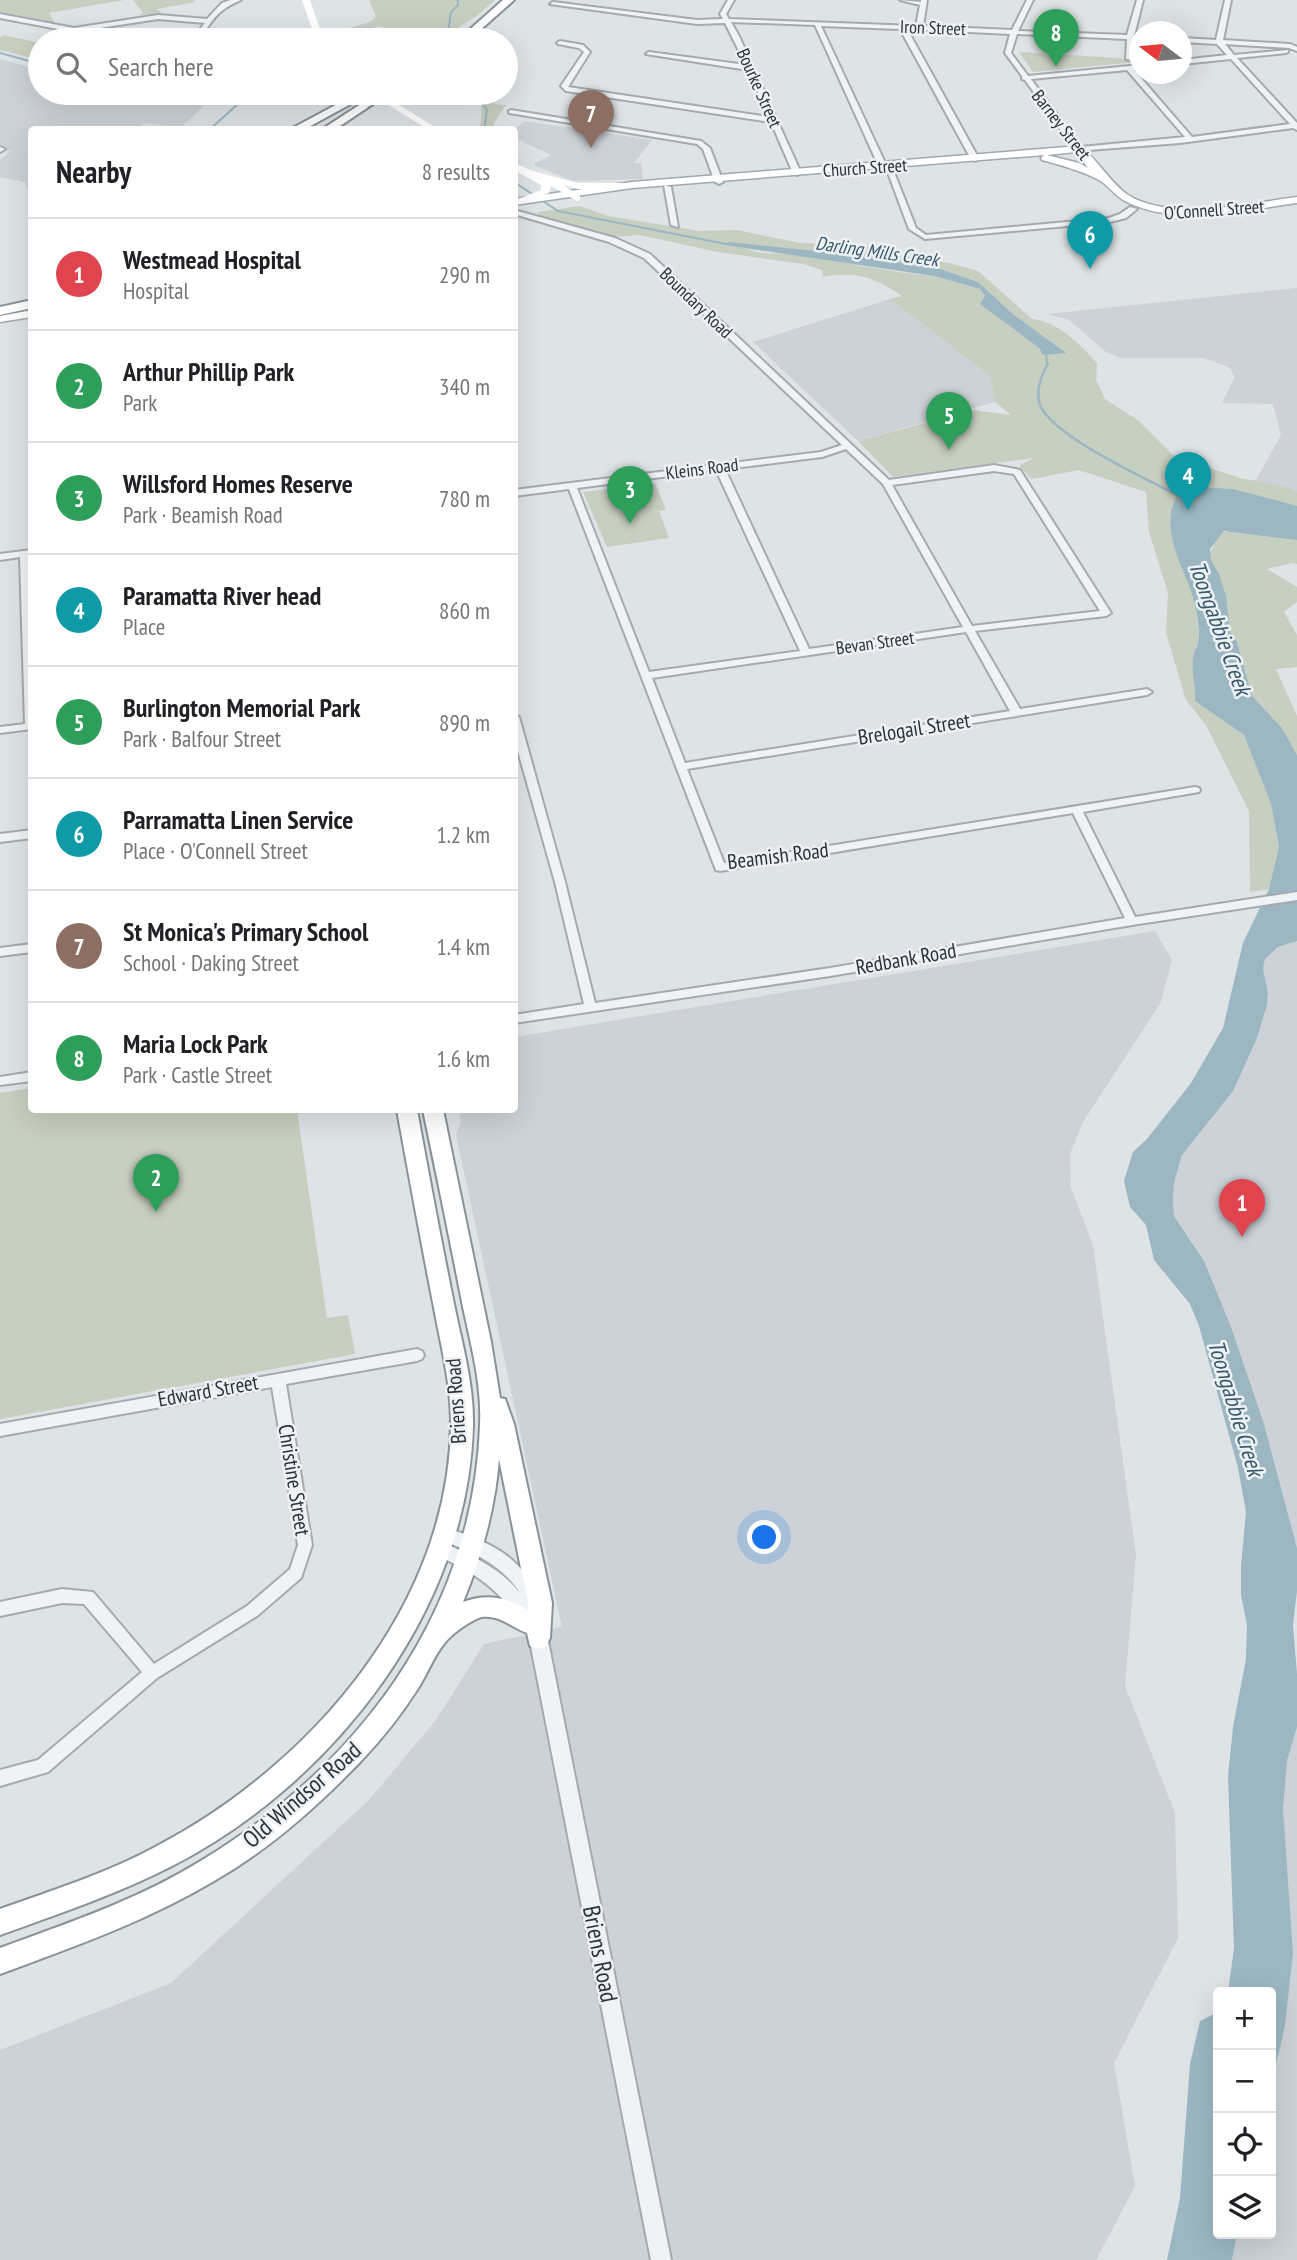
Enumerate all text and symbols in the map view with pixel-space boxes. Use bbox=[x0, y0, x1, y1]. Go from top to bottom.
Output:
pin: 8 bbox=[1033, 9, 1079, 67]
street label: Iron Street bbox=[900, 15, 966, 40]
north arrow bbox=[1129, 21, 1192, 84]
search box bbox=[28, 28, 518, 105]
street label: Bourke Street bbox=[732, 45, 787, 131]
icon: search bbox=[52, 48, 90, 86]
text: Search here bbox=[108, 50, 214, 83]
street label: Barney Street bbox=[1027, 85, 1096, 164]
pin: 7 bbox=[568, 90, 614, 148]
text: Nearby bbox=[56, 152, 131, 191]
street label: Church Street bbox=[822, 153, 908, 182]
text: 8 results bbox=[422, 157, 490, 186]
street label: O'Connell Street bbox=[1163, 195, 1265, 224]
pin: 6 bbox=[1067, 211, 1113, 269]
water label: Darling Mills Creek bbox=[814, 230, 943, 272]
text: Westmead Hospital bbox=[123, 243, 301, 276]
text: 1 bbox=[74, 260, 85, 289]
text: 290 m bbox=[439, 260, 490, 289]
street label: Boundary Road bbox=[655, 262, 738, 343]
text: Hospital bbox=[123, 276, 189, 305]
text: Arthur Phillip Park bbox=[123, 355, 294, 388]
text: 2 bbox=[74, 372, 85, 401]
text: 340 m bbox=[439, 372, 490, 401]
text: Park bbox=[123, 388, 157, 417]
pin: 5 bbox=[926, 392, 972, 450]
pin: 4 bbox=[1165, 452, 1211, 510]
street label: Kleins Road bbox=[664, 453, 740, 484]
pin: 3 bbox=[607, 466, 653, 524]
text: Willsford Homes Reserve bbox=[123, 467, 353, 500]
text: 3 bbox=[74, 484, 85, 513]
text: 780 m bbox=[439, 484, 490, 513]
text: Park · Beamish Road bbox=[123, 500, 283, 529]
water label: Toongabbie Creek bbox=[1183, 557, 1259, 702]
text: Paramatta River head bbox=[123, 579, 321, 612]
text: 4 bbox=[74, 596, 85, 625]
text: 860 m bbox=[439, 596, 490, 625]
text: Place bbox=[123, 612, 165, 641]
street label: Bevan Street bbox=[834, 626, 916, 659]
text: Burlington Memorial Park bbox=[123, 691, 360, 724]
street label: Brelogail Street bbox=[856, 706, 972, 751]
text: 5 bbox=[74, 708, 85, 737]
text: 890 m bbox=[439, 708, 490, 737]
text: Park · Balfour Street bbox=[123, 724, 281, 753]
text: Parramatta Linen Service bbox=[123, 803, 354, 836]
text: 6 bbox=[74, 820, 85, 849]
text: 1.2 km bbox=[436, 820, 490, 849]
text: Place · O'Connell Street bbox=[123, 836, 308, 865]
street label: Beamish Road bbox=[726, 836, 830, 875]
text: St Monica's Primary School bbox=[123, 915, 368, 948]
text: 7 bbox=[74, 932, 85, 961]
text: 1.4 km bbox=[436, 932, 490, 961]
street label: Redbank Road bbox=[853, 936, 958, 981]
text: School · Daking Street bbox=[123, 948, 299, 977]
text: Maria Lock Park bbox=[123, 1027, 268, 1060]
text: 8 bbox=[74, 1044, 85, 1073]
text: 1.6 km bbox=[436, 1044, 490, 1073]
text: Park · Castle Street bbox=[123, 1060, 272, 1089]
pin: 2 bbox=[133, 1154, 179, 1212]
pin: 1 bbox=[1219, 1179, 1265, 1237]
water label: Toongabbie Creek bbox=[1202, 1336, 1272, 1482]
street label: Briens Road bbox=[439, 1357, 472, 1445]
street label: Edward Street bbox=[156, 1368, 261, 1413]
street label: Christine Street bbox=[272, 1422, 317, 1538]
your location bbox=[747, 1520, 781, 1554]
street label: Old Windsor Road bbox=[236, 1735, 367, 1855]
street label: Briens Road bbox=[576, 1903, 625, 2005]
map controls bbox=[1213, 1987, 1276, 2239]
button: + bbox=[1213, 1987, 1276, 2050]
button: − bbox=[1213, 2050, 1276, 2113]
button: locate bbox=[1213, 2113, 1276, 2176]
button: layers bbox=[1213, 2176, 1276, 2239]

